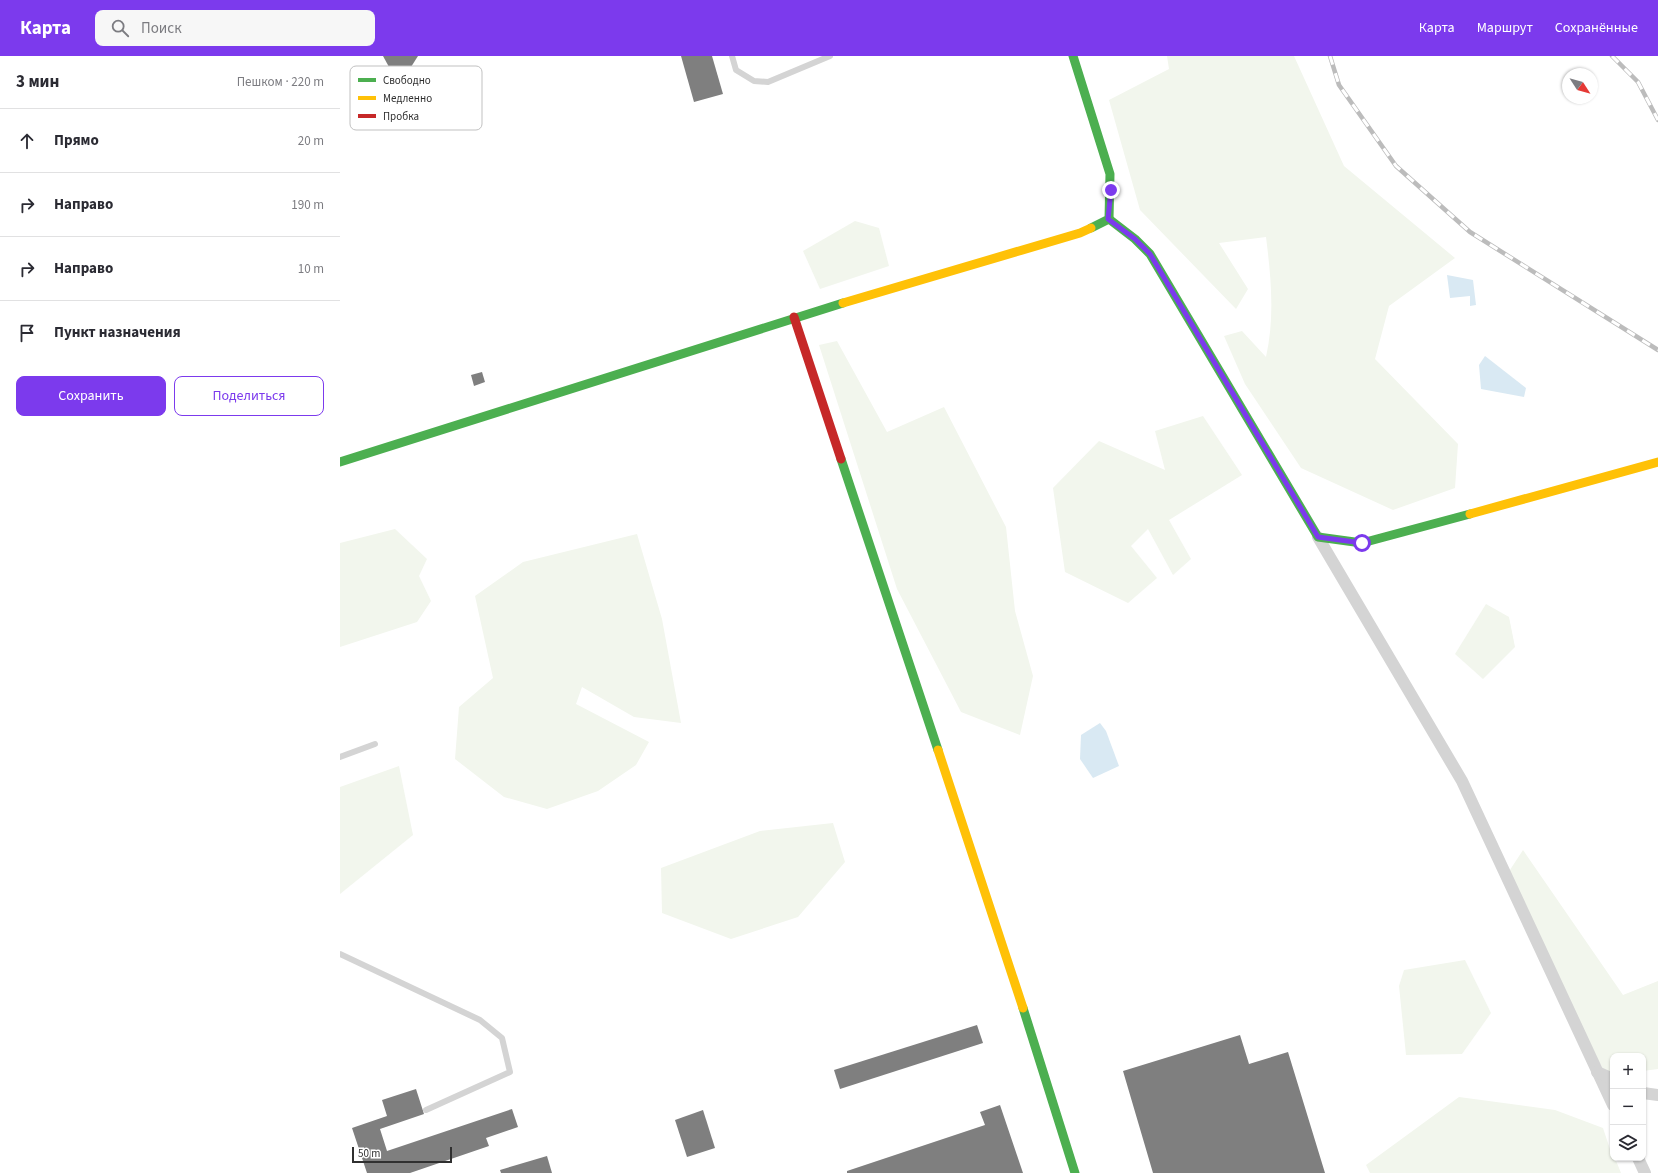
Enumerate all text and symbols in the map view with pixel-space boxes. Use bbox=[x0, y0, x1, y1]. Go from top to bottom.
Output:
search box bbox=[95, 10, 375, 46]
text: Карта bbox=[20, 15, 71, 42]
icon: search bbox=[109, 17, 131, 39]
text: Поиск bbox=[141, 18, 182, 39]
text: Карта bbox=[1419, 18, 1455, 38]
text: Маршрут bbox=[1477, 18, 1533, 38]
text: Сохранённые bbox=[1555, 18, 1638, 38]
legend bbox=[350, 66, 482, 130]
north arrow bbox=[1562, 68, 1598, 104]
text: 3 мин bbox=[16, 70, 59, 94]
text: Пешком · 220 m bbox=[237, 73, 324, 91]
text: Свободно bbox=[383, 73, 431, 88]
text: Медленно bbox=[383, 91, 432, 106]
text: Пробка bbox=[383, 109, 419, 124]
icon: ahead bbox=[16, 130, 38, 152]
text: Прямо bbox=[54, 130, 99, 151]
text: 20 m bbox=[298, 132, 324, 150]
route end bbox=[1102, 181, 1120, 199]
icon: right bbox=[16, 194, 38, 216]
text: Направо bbox=[54, 194, 113, 215]
text: 190 m bbox=[291, 196, 324, 214]
icon: right bbox=[16, 258, 38, 280]
text: Направо bbox=[54, 258, 113, 279]
text: 10 m bbox=[298, 260, 324, 278]
icon: arrive bbox=[16, 322, 38, 344]
text: Пункт назначения bbox=[54, 322, 181, 343]
button: Сохранить bbox=[16, 376, 166, 416]
button: Поделиться bbox=[174, 376, 324, 416]
route start bbox=[1353, 534, 1371, 552]
map controls bbox=[1610, 1053, 1646, 1161]
button: + bbox=[1610, 1053, 1646, 1089]
button: − bbox=[1610, 1089, 1646, 1125]
button: layers bbox=[1610, 1125, 1646, 1161]
scale bar bbox=[352, 1145, 452, 1164]
text: 50 m bbox=[358, 1146, 380, 1161]

